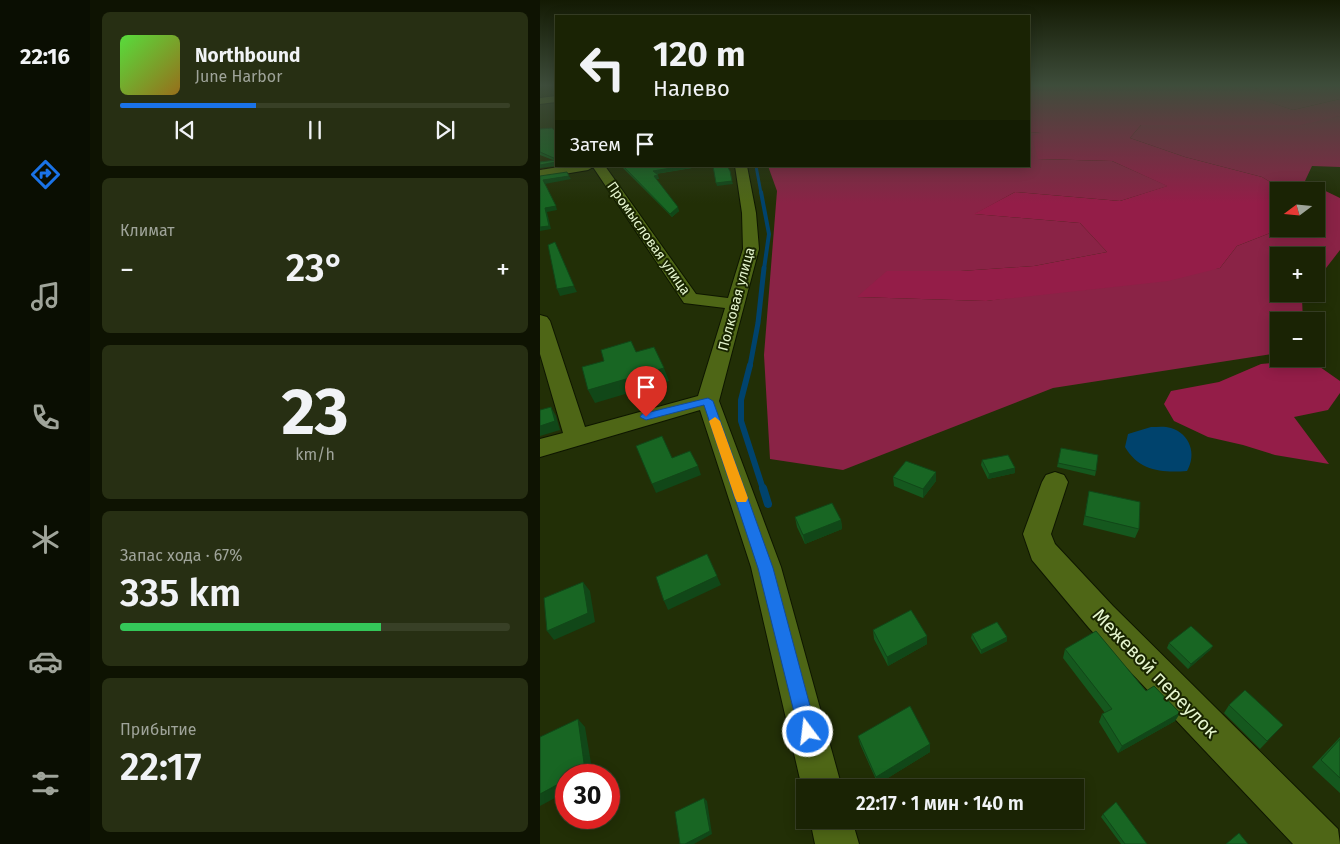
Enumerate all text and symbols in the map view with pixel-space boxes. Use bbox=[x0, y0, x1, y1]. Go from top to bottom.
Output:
text: 120 m bbox=[653, 33, 746, 75]
icon: left bbox=[570, 35, 635, 100]
text: 22:16 bbox=[20, 43, 70, 70]
text: Northbound bbox=[195, 44, 300, 67]
text: June Harbor bbox=[195, 67, 282, 86]
text: Налево bbox=[653, 75, 730, 102]
icon: previous bbox=[171, 116, 199, 144]
icon: pause bbox=[301, 116, 329, 144]
icon: next bbox=[431, 116, 459, 144]
icon: arrive bbox=[631, 130, 659, 158]
text: Затем bbox=[570, 133, 621, 156]
icon: directions bbox=[28, 157, 63, 192]
street label: Промысловая улица bbox=[603, 178, 694, 298]
north arrow bbox=[1270, 182, 1325, 238]
map controls bbox=[1270, 182, 1325, 367]
text: Климат bbox=[120, 221, 175, 240]
text: 23° bbox=[286, 245, 344, 291]
street label: Полковая улица bbox=[714, 245, 758, 353]
button: + bbox=[1270, 247, 1325, 302]
text: − bbox=[120, 253, 134, 286]
text: + bbox=[496, 253, 510, 286]
icon: music bbox=[28, 279, 63, 314]
button: − bbox=[1270, 312, 1325, 367]
pin bbox=[625, 366, 667, 417]
text: 23 bbox=[281, 373, 349, 451]
icon: arrive bbox=[632, 373, 660, 401]
icon: phone bbox=[28, 400, 63, 435]
text: km/h bbox=[295, 445, 335, 464]
icon: climate bbox=[28, 522, 63, 557]
text: Запас хода · 67% bbox=[120, 546, 242, 565]
text: 335 km bbox=[120, 570, 241, 616]
street label: Межевой переулок bbox=[1088, 604, 1223, 743]
icon: car bbox=[28, 644, 63, 679]
position arrow bbox=[781, 705, 833, 757]
text: Прибытие bbox=[120, 720, 196, 739]
text: 22:17 bbox=[120, 744, 202, 790]
speed limit sign: 30 bbox=[555, 764, 620, 829]
icon: filters bbox=[28, 766, 63, 801]
text: 22:17 · 1 мин · 140 m bbox=[856, 792, 1024, 815]

